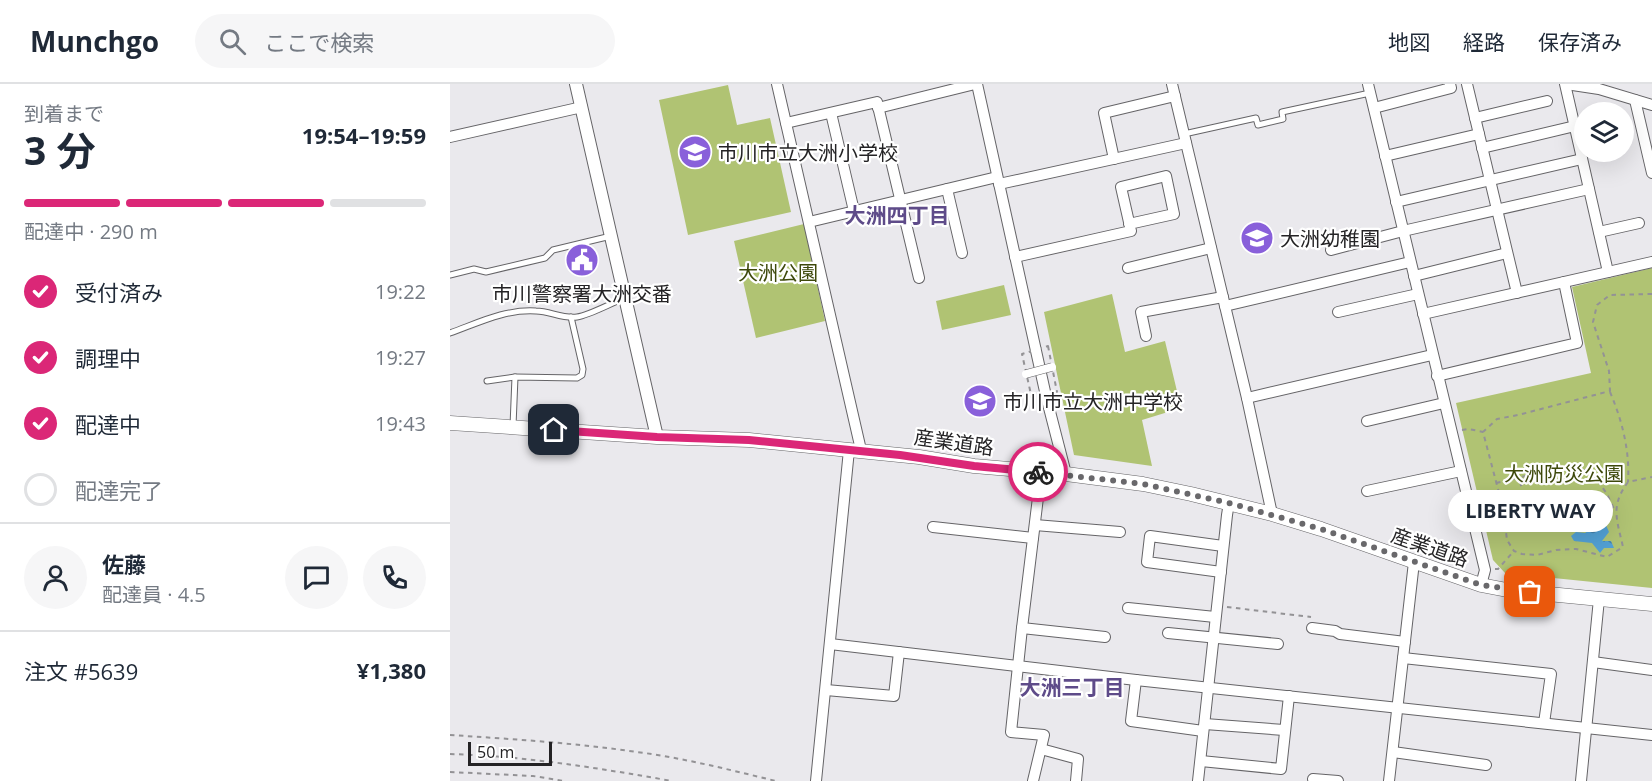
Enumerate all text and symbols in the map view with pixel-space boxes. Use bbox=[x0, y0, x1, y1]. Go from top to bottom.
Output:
search box bbox=[195, 14, 615, 68]
text: Munchgo bbox=[30, 22, 159, 60]
icon: search bbox=[216, 25, 249, 58]
text: ここで検索 bbox=[264, 27, 374, 57]
text: 地図 bbox=[1388, 28, 1430, 56]
text: 経路 bbox=[1463, 28, 1505, 56]
text: 保存済み bbox=[1538, 28, 1622, 56]
text: 到着まで bbox=[24, 100, 104, 127]
map controls bbox=[1574, 102, 1634, 162]
button: layers bbox=[1574, 102, 1634, 162]
text: 19:54–19:59 bbox=[302, 120, 426, 150]
text: 3 分 bbox=[24, 123, 95, 176]
school or university icon: 市川市立大洲小学校 bbox=[677, 134, 713, 170]
place label: 市川市立大洲小学校 bbox=[718, 139, 898, 166]
district label: 大洲四丁目 bbox=[845, 201, 950, 229]
text: 配達中 · 290 m bbox=[24, 218, 158, 245]
school or university icon: 大洲幼稚園 bbox=[1239, 220, 1275, 256]
place label: 大洲幼稚園 bbox=[1280, 225, 1380, 252]
public building icon: 市川警察署大洲交番 bbox=[564, 242, 600, 278]
park label: 大洲公園 bbox=[738, 259, 818, 286]
icon: check bbox=[24, 275, 57, 308]
text: 受付済み bbox=[75, 277, 163, 307]
text: 19:22 bbox=[375, 278, 426, 305]
place label: 市川警察署大洲交番 bbox=[492, 280, 672, 307]
icon: check bbox=[24, 341, 57, 374]
text: 調理中 bbox=[75, 343, 141, 373]
text: 19:27 bbox=[375, 344, 426, 371]
school or university icon: 市川市立大洲中学校 bbox=[962, 383, 998, 419]
place label: 市川市立大洲中学校 bbox=[1003, 388, 1183, 415]
pin bbox=[528, 404, 579, 455]
icon: check bbox=[24, 407, 57, 440]
text: 配達中 bbox=[75, 409, 141, 439]
text: 19:43 bbox=[375, 410, 426, 437]
icon: home bbox=[537, 413, 570, 446]
street label: 産業道路 bbox=[913, 423, 995, 461]
courier bbox=[1008, 442, 1068, 502]
icon: bike bbox=[1022, 456, 1055, 489]
park label: 大洲防災公園 bbox=[1504, 460, 1624, 487]
text: 配達完了 bbox=[75, 475, 163, 505]
callout: LIBERTY WAY bbox=[1448, 490, 1612, 532]
text: LIBERTY WAY bbox=[1465, 497, 1596, 524]
street label: 産業道路 bbox=[1388, 521, 1472, 573]
button: person bbox=[24, 546, 87, 609]
button: chat bbox=[285, 546, 348, 609]
button: phone bbox=[363, 546, 426, 609]
text: 佐藤 bbox=[102, 549, 146, 579]
pin bbox=[1504, 566, 1555, 617]
icon: bag bbox=[1513, 575, 1546, 608]
text: 配達員 · 4.5 bbox=[102, 581, 206, 608]
text: ¥1,380 bbox=[357, 655, 426, 685]
text: 注文 #5639 bbox=[24, 656, 138, 686]
district label: 大洲三丁目 bbox=[1020, 673, 1125, 701]
scale bar bbox=[468, 739, 552, 766]
text: 50 m bbox=[477, 741, 514, 763]

